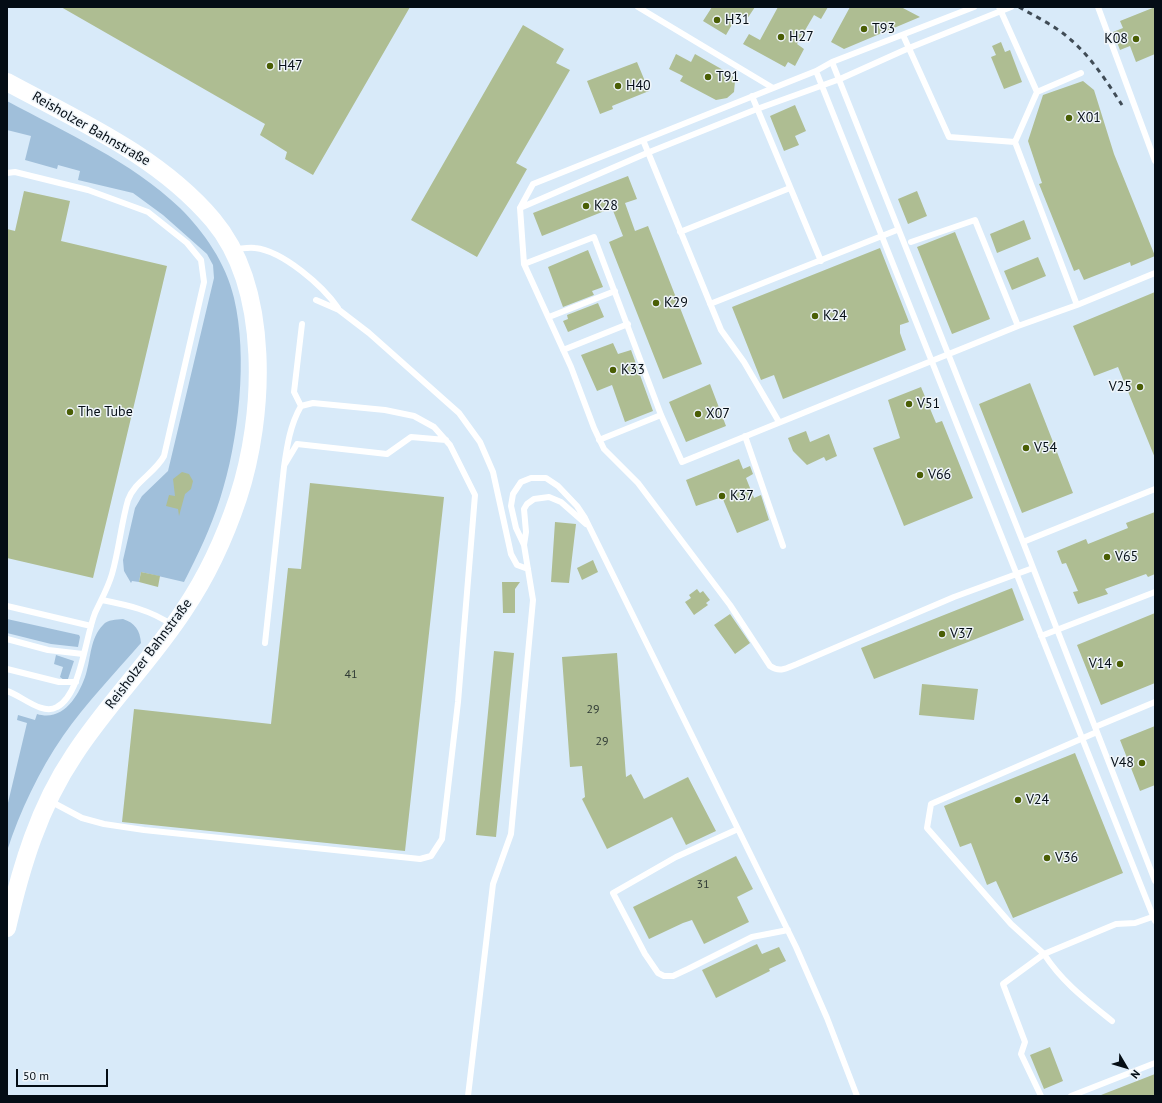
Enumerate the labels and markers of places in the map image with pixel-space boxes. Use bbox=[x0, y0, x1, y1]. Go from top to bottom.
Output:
place label: H31 bbox=[725, 12, 750, 28]
marker: H31 bbox=[712, 15, 722, 25]
place label: T93 bbox=[872, 21, 895, 37]
marker: T93 bbox=[859, 24, 869, 34]
place label: H27 bbox=[789, 29, 814, 45]
place label: K08 bbox=[1104, 31, 1128, 47]
marker: H27 bbox=[776, 32, 786, 42]
marker: K08 bbox=[1131, 34, 1141, 44]
place label: H47 bbox=[278, 58, 303, 74]
marker: H47 bbox=[265, 61, 275, 71]
place label: T91 bbox=[716, 69, 739, 85]
marker: T91 bbox=[703, 72, 713, 82]
place label: H40 bbox=[626, 78, 651, 94]
marker: H40 bbox=[613, 81, 623, 91]
place label: X01 bbox=[1077, 110, 1101, 126]
marker: X01 bbox=[1064, 113, 1074, 123]
place label: K28 bbox=[594, 198, 618, 214]
marker: K28 bbox=[581, 201, 591, 211]
place label: K29 bbox=[664, 295, 688, 311]
marker: K29 bbox=[651, 298, 661, 308]
place label: K24 bbox=[823, 308, 847, 324]
marker: K24 bbox=[810, 311, 820, 321]
place label: K33 bbox=[621, 362, 645, 378]
marker: K33 bbox=[608, 365, 618, 375]
place label: V25 bbox=[1109, 379, 1132, 395]
marker: V25 bbox=[1135, 382, 1145, 392]
place label: V51 bbox=[917, 396, 940, 412]
marker: V51 bbox=[904, 399, 914, 409]
place label: The Tube bbox=[78, 404, 133, 420]
place label: X07 bbox=[706, 406, 730, 422]
marker: The Tube bbox=[65, 407, 75, 417]
marker: X07 bbox=[693, 409, 703, 419]
place label: V54 bbox=[1034, 440, 1057, 456]
marker: V54 bbox=[1021, 443, 1031, 453]
place label: V66 bbox=[928, 467, 951, 483]
marker: V66 bbox=[915, 470, 925, 480]
place label: K37 bbox=[730, 488, 754, 504]
marker: K37 bbox=[717, 491, 727, 501]
place label: V65 bbox=[1115, 549, 1138, 565]
marker: V65 bbox=[1102, 552, 1112, 562]
place label: V37 bbox=[950, 626, 973, 642]
marker: V37 bbox=[937, 629, 947, 639]
place label: V14 bbox=[1089, 656, 1112, 672]
marker: V14 bbox=[1115, 659, 1125, 669]
place label: V48 bbox=[1111, 755, 1134, 771]
marker: V48 bbox=[1137, 758, 1147, 768]
place label: V24 bbox=[1026, 792, 1049, 808]
marker: V24 bbox=[1013, 795, 1023, 805]
place label: V36 bbox=[1055, 850, 1078, 866]
marker: V36 bbox=[1042, 853, 1052, 863]

